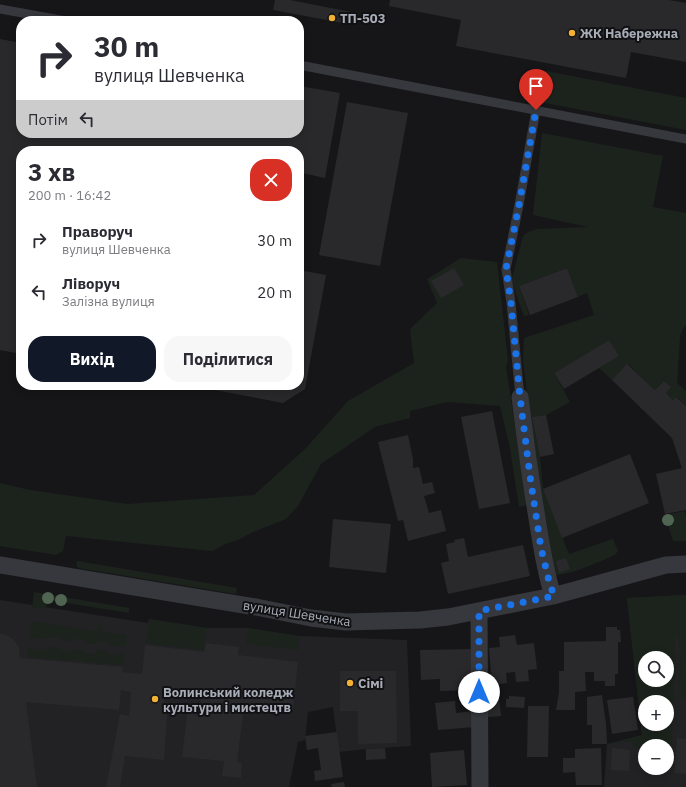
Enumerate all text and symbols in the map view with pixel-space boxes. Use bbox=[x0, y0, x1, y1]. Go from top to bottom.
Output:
place label: ТП-503 bbox=[340, 10, 385, 27]
marker: ТП-503 bbox=[327, 13, 337, 23]
place label: ЖК Набережна bbox=[580, 25, 678, 42]
text: 30 m bbox=[94, 28, 159, 65]
marker: ЖК Набережна bbox=[567, 28, 577, 38]
icon: right bbox=[28, 32, 80, 84]
text: вулиця Шевченка bbox=[94, 64, 245, 87]
pin bbox=[519, 69, 553, 110]
icon: arrive bbox=[525, 75, 547, 97]
icon: left bbox=[76, 108, 98, 130]
text: Потім bbox=[28, 110, 68, 129]
text: 3 хв bbox=[28, 156, 75, 188]
button: close bbox=[250, 159, 292, 201]
text: 200 m · 16:42 bbox=[28, 187, 111, 204]
text: Праворуч bbox=[62, 222, 133, 241]
icon: right bbox=[28, 229, 50, 251]
text: 30 m bbox=[257, 231, 292, 250]
text: вулиця Шевченка bbox=[62, 241, 171, 258]
text: Ліворуч bbox=[62, 274, 120, 293]
icon: left bbox=[28, 281, 50, 303]
text: 20 m bbox=[257, 283, 292, 302]
text: Залізна вулиця bbox=[62, 293, 155, 310]
button: Вихід bbox=[28, 336, 156, 382]
button: Поділитися bbox=[164, 336, 292, 382]
street label: вулиця Шевченка bbox=[242, 597, 352, 630]
map controls bbox=[638, 651, 674, 775]
button: search bbox=[638, 651, 674, 687]
position arrow bbox=[458, 671, 500, 713]
place label: Сімі bbox=[358, 675, 383, 692]
marker: Сімі bbox=[345, 678, 355, 688]
place label: Волинський коледж культури і мистецтв bbox=[163, 684, 293, 716]
marker: Волинський коледж культури і мистецтв bbox=[150, 694, 160, 704]
button: + bbox=[638, 695, 674, 731]
button: − bbox=[638, 739, 674, 775]

